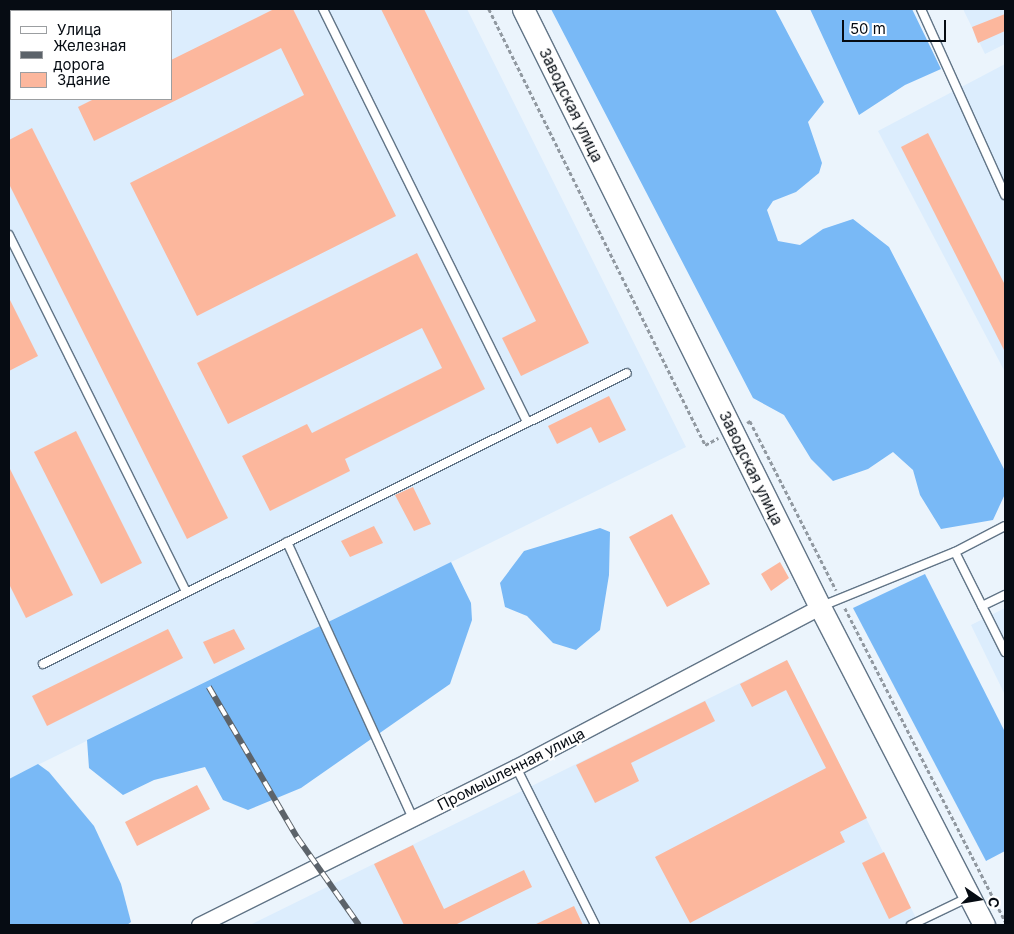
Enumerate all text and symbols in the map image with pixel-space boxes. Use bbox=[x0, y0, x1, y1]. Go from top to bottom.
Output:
legend bbox=[10, 10, 172, 100]
scale bar bbox=[844, 10, 948, 42]
text: 50 m bbox=[850, 19, 886, 38]
text: Улица bbox=[57, 20, 101, 39]
text: Железная дорога bbox=[53, 36, 126, 74]
street label: Заводская улица bbox=[536, 45, 606, 165]
text: Здание bbox=[57, 70, 111, 89]
street label: Заводская улица bbox=[716, 408, 786, 528]
street label: Промышленная улица bbox=[434, 724, 588, 814]
north arrow bbox=[954, 874, 1004, 924]
text: С bbox=[985, 896, 1004, 909]

